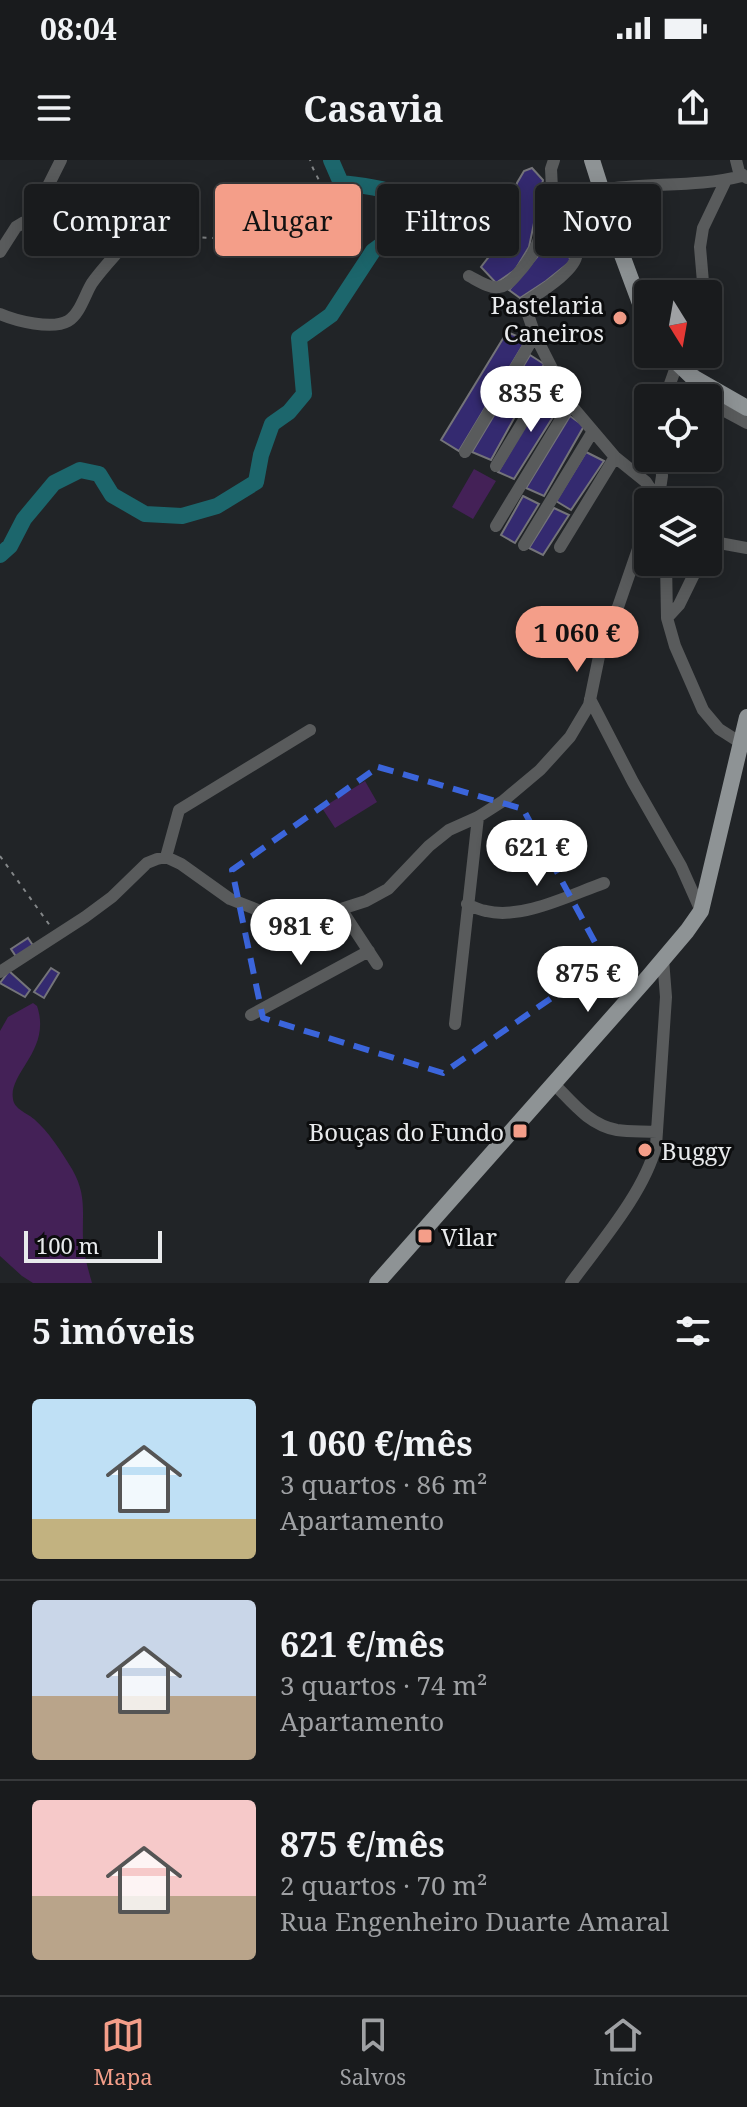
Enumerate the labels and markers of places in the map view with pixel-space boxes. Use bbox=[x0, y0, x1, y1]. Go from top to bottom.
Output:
place label: Pastelaria Caneiros bbox=[490, 288, 604, 349]
marker: Pastelaria Caneiros bbox=[611, 309, 629, 327]
pin: 835 € bbox=[475, 366, 587, 434]
pin: 1 060 € bbox=[503, 606, 651, 674]
pin: 621 € bbox=[481, 820, 593, 888]
pin: 981 € bbox=[245, 899, 357, 967]
pin: 875 € bbox=[532, 946, 644, 1014]
place label: Bouças do Fundo bbox=[309, 1115, 504, 1148]
marker: Bouças do Fundo bbox=[511, 1122, 529, 1140]
place label: Buggy bbox=[661, 1134, 732, 1167]
marker: Buggy bbox=[636, 1141, 654, 1159]
place label: Vilar bbox=[441, 1220, 497, 1253]
marker: Vilar bbox=[416, 1227, 434, 1245]

